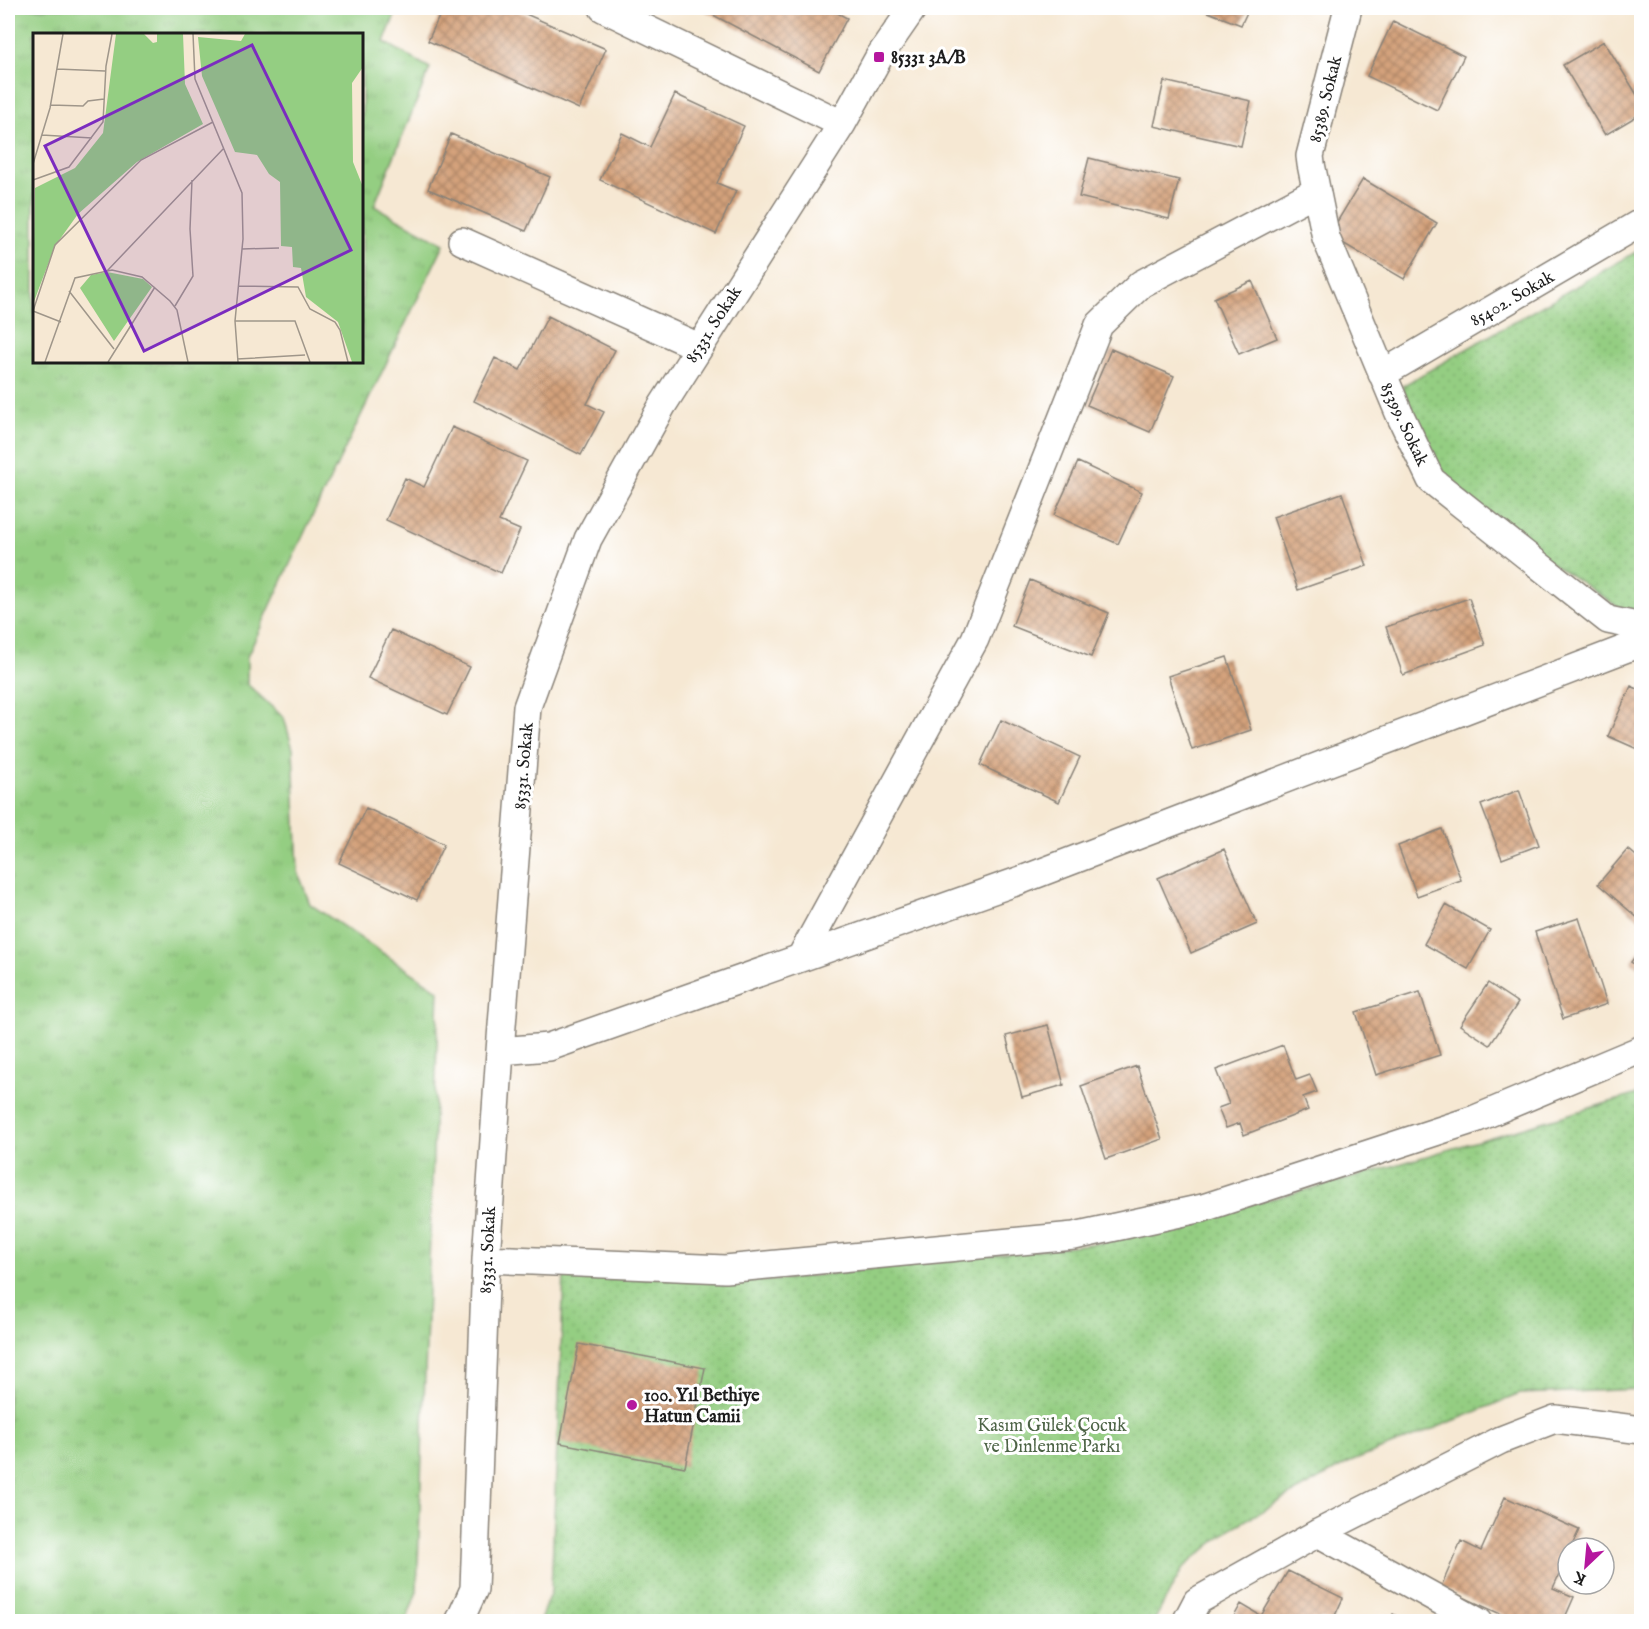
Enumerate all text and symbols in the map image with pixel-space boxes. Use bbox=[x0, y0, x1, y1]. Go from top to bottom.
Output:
inset map bbox=[33, 33, 363, 363]
place label: 85331 3A/B bbox=[891, 47, 966, 70]
marker: 85331 3A/B bbox=[872, 50, 886, 64]
street label: 85389. Sokak bbox=[1305, 53, 1348, 145]
street label: 85402. Sokak bbox=[1467, 266, 1559, 333]
street label: 85331. Sokak bbox=[681, 282, 748, 368]
street label: 85399. Sokak bbox=[1374, 379, 1433, 470]
street label: 85331. Sokak bbox=[509, 721, 540, 811]
street label: 85331. Sokak bbox=[475, 1205, 502, 1294]
place label: 100. Yıl Bethiye Hatun Camii bbox=[644, 1385, 760, 1429]
marker: 100. Yıl Bethiye Hatun Camii bbox=[625, 1398, 639, 1412]
park label: Kasım Gülek Çocuk ve Dinlenme Parkı bbox=[977, 1415, 1127, 1459]
north arrow bbox=[1556, 1536, 1616, 1596]
text: K bbox=[1569, 1566, 1590, 1589]

